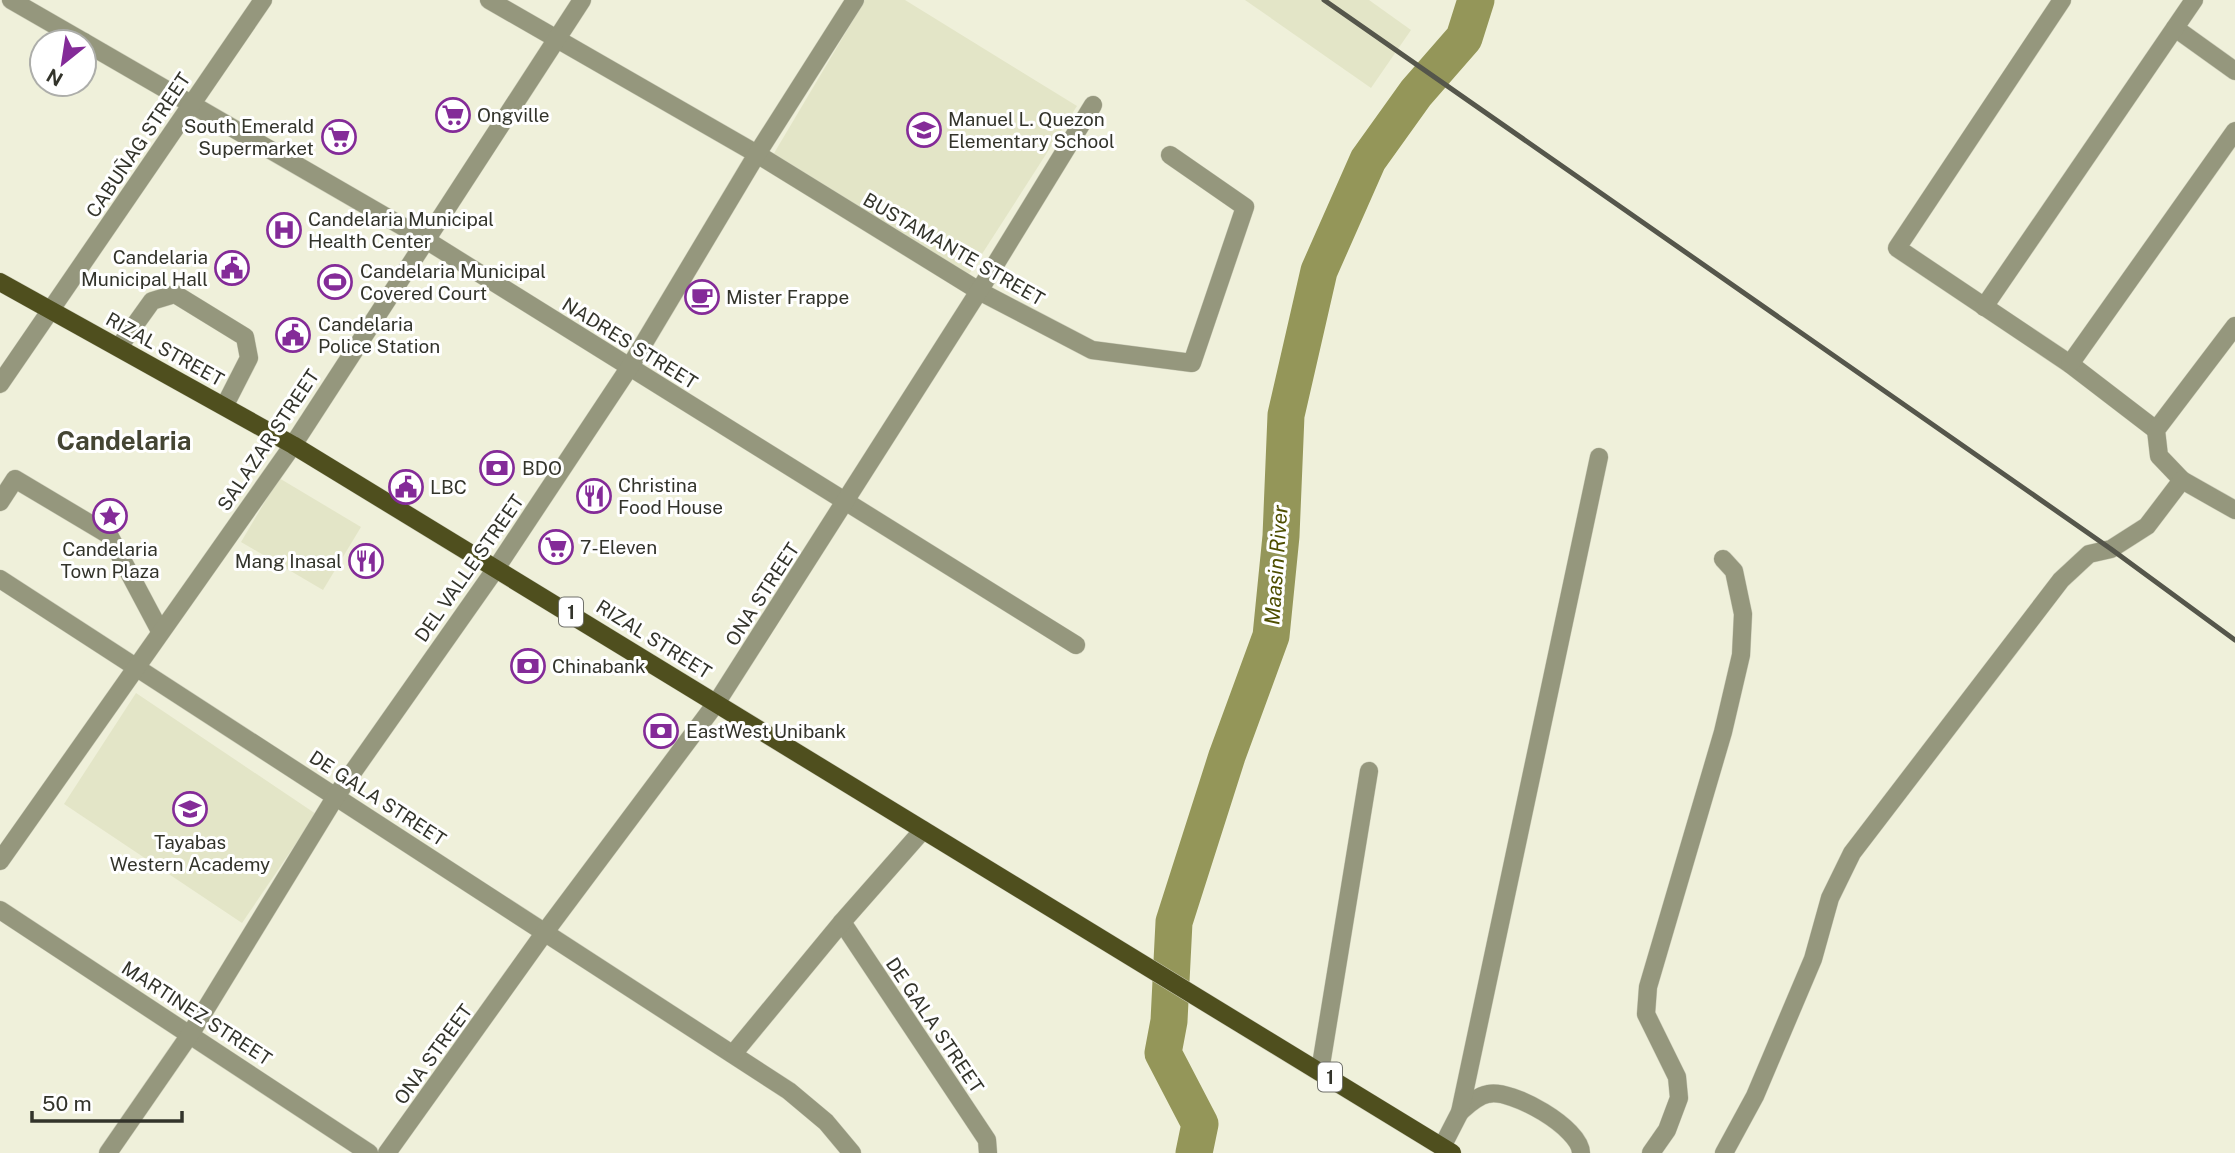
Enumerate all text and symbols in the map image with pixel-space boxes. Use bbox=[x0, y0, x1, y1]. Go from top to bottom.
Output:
north arrow bbox=[28, 28, 98, 98]
text: N bbox=[43, 64, 66, 91]
street label: CABUÑAG STREET bbox=[81, 68, 195, 222]
supermarket icon: Ongville bbox=[434, 96, 472, 134]
place label: Ongville bbox=[477, 104, 550, 126]
place label: Manuel L. Quezon Elementary School bbox=[948, 108, 1115, 152]
school or university icon: Manuel L. Quezon Elementary School bbox=[905, 111, 943, 149]
place label: South Emerald Supermarket bbox=[184, 115, 314, 159]
supermarket icon: South Emerald Supermarket bbox=[320, 118, 358, 156]
street label: BUSTAMANTE STREET bbox=[859, 188, 1049, 310]
place label: Candelaria Municipal Health Center bbox=[308, 208, 494, 252]
hospital icon: Candelaria Municipal Health Center bbox=[265, 211, 303, 249]
place label: Candelaria Municipal Hall bbox=[81, 246, 208, 290]
public building icon: Candelaria Municipal Hall bbox=[213, 249, 251, 287]
place label: Candelaria Municipal Covered Court bbox=[360, 260, 546, 304]
sports icon: Candelaria Municipal Covered Court bbox=[316, 263, 354, 301]
cafe icon: Mister Frappe bbox=[683, 278, 721, 316]
place label: Mister Frappe bbox=[726, 286, 849, 308]
street label: NADRES STREET bbox=[558, 293, 702, 393]
street label: RIZAL STREET bbox=[102, 308, 228, 390]
place label: Candelaria Police Station bbox=[318, 313, 440, 357]
public building icon: Candelaria Police Station bbox=[274, 316, 312, 354]
street label: SALAZAR STREET bbox=[213, 365, 323, 515]
district label: Candelaria bbox=[57, 425, 191, 456]
bank icon: BDO bbox=[478, 449, 516, 487]
place label: BDO bbox=[522, 457, 562, 479]
public building icon: LBC bbox=[387, 468, 425, 506]
place label: Christina Food House bbox=[618, 474, 723, 518]
place label: LBC bbox=[430, 476, 467, 498]
restaurant icon: Christina Food House bbox=[575, 477, 613, 515]
street label: DEL VALLE STREET bbox=[410, 490, 528, 646]
place icon: Candelaria Town Plaza bbox=[91, 497, 129, 535]
water label: Maasin River bbox=[1259, 503, 1293, 626]
supermarket icon: 7-Eleven bbox=[537, 528, 575, 566]
place label: 7-Eleven bbox=[580, 536, 657, 558]
place label: Candelaria Town Plaza bbox=[61, 538, 159, 582]
street label: ONA STREET bbox=[721, 538, 803, 650]
restaurant icon: Mang Inasal bbox=[347, 542, 385, 580]
place label: Mang Inasal bbox=[235, 550, 342, 572]
street label: RIZAL STREET bbox=[592, 595, 716, 683]
road number: 1 bbox=[559, 598, 583, 626]
bank icon: Chinabank bbox=[509, 647, 547, 685]
place label: Chinabank bbox=[552, 655, 646, 677]
bank icon: EastWest Unibank bbox=[642, 712, 680, 750]
place label: EastWest Unibank bbox=[686, 720, 847, 742]
street label: DE GALA STREET bbox=[306, 746, 450, 850]
school or university icon: Tayabas Western Academy bbox=[171, 790, 209, 828]
place label: Tayabas Western Academy bbox=[110, 831, 270, 875]
street label: DE GALA STREET bbox=[882, 953, 988, 1097]
street label: MARTINEZ STREET bbox=[118, 956, 276, 1070]
street label: ONA STREET bbox=[389, 1000, 477, 1108]
road number: 1 bbox=[1318, 1062, 1342, 1092]
scale bar bbox=[32, 1080, 182, 1124]
text: 50 m bbox=[42, 1091, 92, 1116]

